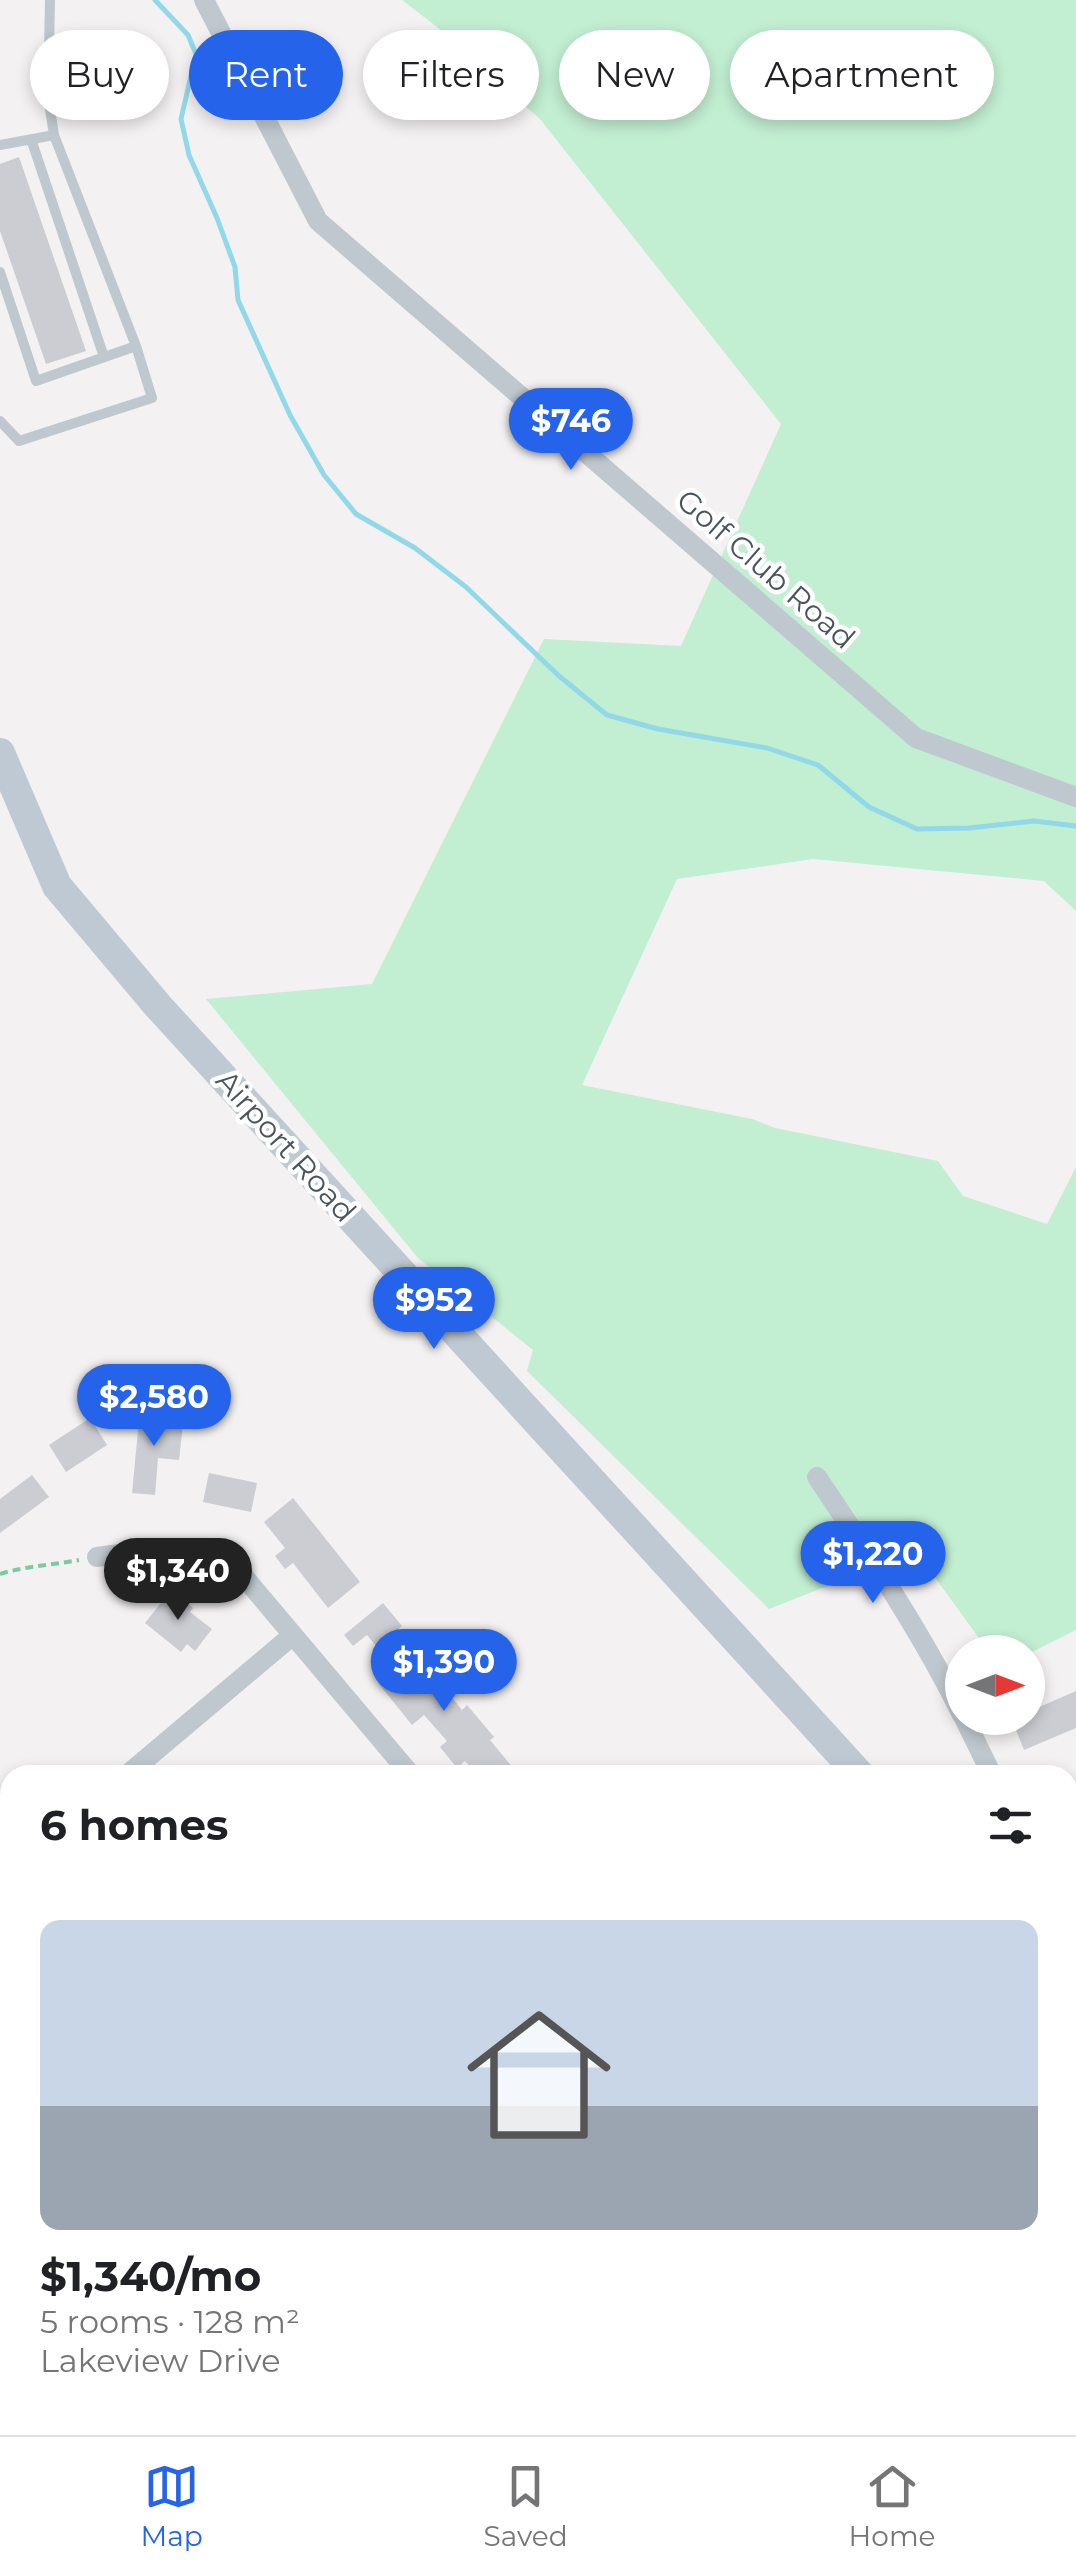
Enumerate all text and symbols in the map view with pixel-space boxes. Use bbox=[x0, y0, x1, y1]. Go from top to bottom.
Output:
chip: Buy bbox=[30, 30, 169, 120]
chip: Rent bbox=[189, 30, 343, 120]
chip: Filters bbox=[363, 30, 539, 120]
chip: New bbox=[559, 30, 710, 120]
chip: Apartment bbox=[730, 30, 994, 120]
pin: $746 bbox=[512, 388, 630, 473]
text: $746 bbox=[531, 401, 611, 440]
street label: Golf Club Road bbox=[669, 481, 863, 657]
street label: Airport Road bbox=[208, 1062, 364, 1230]
pin: $952 bbox=[375, 1267, 493, 1352]
text: $952 bbox=[395, 1280, 473, 1319]
pin: $2,580 bbox=[73, 1364, 235, 1449]
text: $2,580 bbox=[99, 1377, 209, 1416]
pin: $1,220 bbox=[792, 1521, 954, 1606]
text: $1,220 bbox=[823, 1534, 923, 1573]
pin: $1,340 bbox=[97, 1538, 259, 1623]
text: $1,340 bbox=[126, 1551, 230, 1590]
pin: $1,390 bbox=[363, 1629, 525, 1714]
north arrow bbox=[945, 1635, 1045, 1735]
map controls bbox=[945, 1635, 1045, 1735]
text: $1,390 bbox=[393, 1642, 495, 1681]
icon: filters bbox=[983, 1798, 1038, 1853]
text: 6 homes bbox=[40, 1799, 228, 1851]
icon: home bbox=[449, 1985, 629, 2165]
text: $1,340/mo bbox=[40, 2250, 261, 2302]
text: 5 rooms · 128 m² bbox=[40, 2302, 300, 2341]
text: Lakeview Drive bbox=[40, 2341, 281, 2380]
tab: Map bbox=[140, 2459, 203, 2553]
tab: Saved bbox=[484, 2459, 568, 2553]
tab: Home bbox=[849, 2459, 936, 2553]

